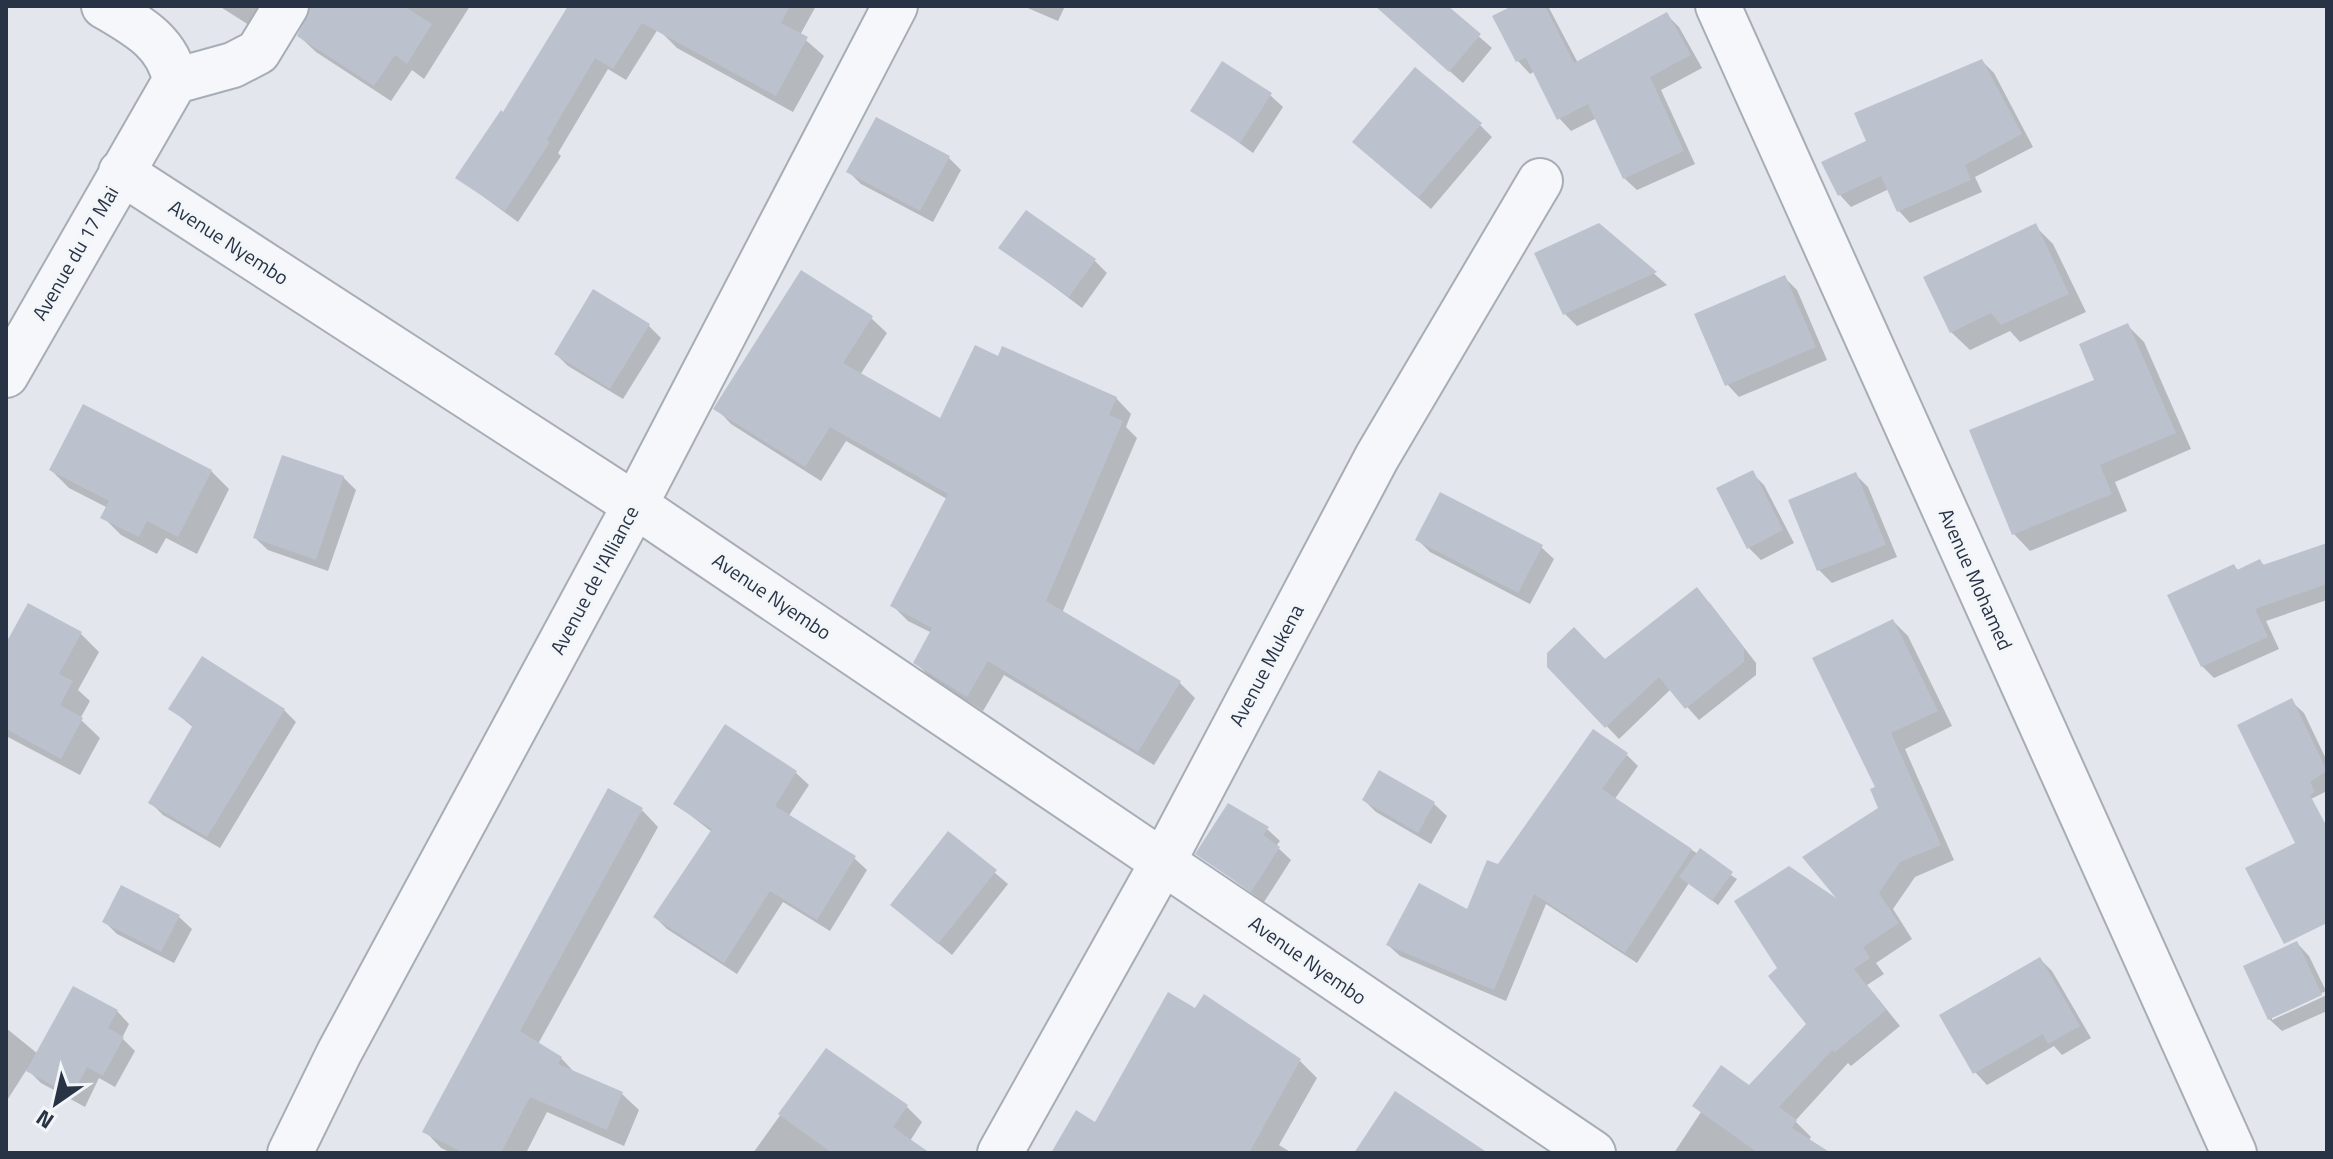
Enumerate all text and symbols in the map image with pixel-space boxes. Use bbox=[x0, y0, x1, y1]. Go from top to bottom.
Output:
street label: Avenue du 17 Mai bbox=[24, 180, 126, 326]
street label: Avenue Nyembo bbox=[163, 191, 295, 293]
street label: Avenue de l'Alliance bbox=[542, 500, 646, 660]
street label: Avenue Mohamed bbox=[1931, 503, 2021, 655]
street label: Avenue Nyembo bbox=[706, 545, 838, 647]
street label: Avenue Mukena bbox=[1221, 598, 1311, 732]
street label: Avenue Nyembo bbox=[1243, 908, 1373, 1012]
north arrow bbox=[16, 1063, 96, 1143]
text: N bbox=[29, 1101, 61, 1138]

